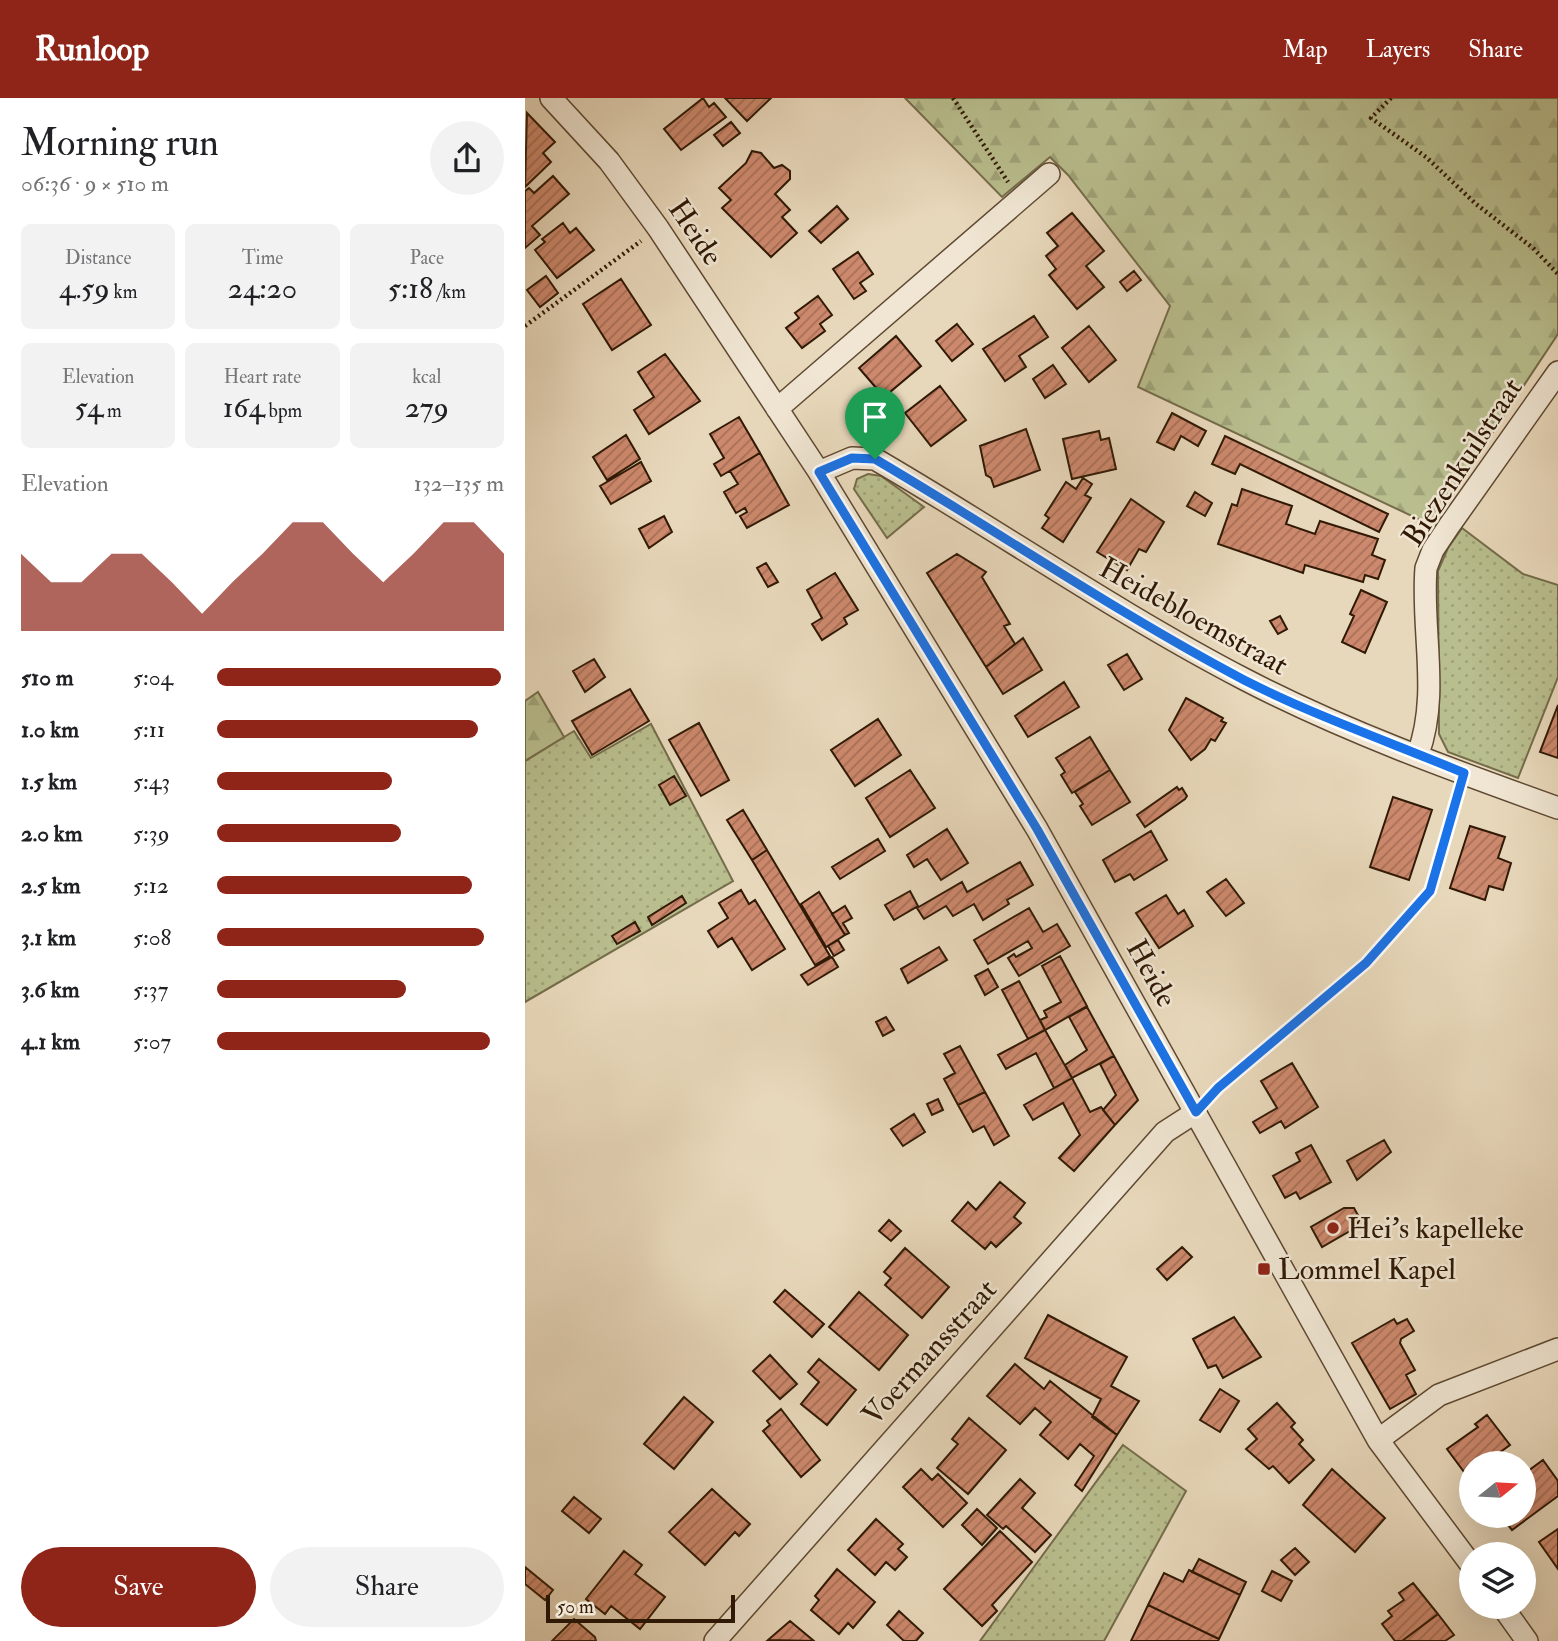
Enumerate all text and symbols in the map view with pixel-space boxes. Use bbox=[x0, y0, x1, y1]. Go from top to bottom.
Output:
text: Runloop bbox=[35, 29, 149, 70]
text: Map bbox=[1283, 34, 1328, 65]
text: Layers bbox=[1366, 34, 1430, 65]
text: Share bbox=[1468, 34, 1523, 65]
text: Morning run bbox=[21, 119, 219, 167]
button: share bbox=[430, 121, 504, 195]
text: 06:36 · 9 × 510 m bbox=[21, 169, 169, 198]
street label: Heide bbox=[660, 192, 731, 272]
text: Distance bbox=[65, 246, 131, 270]
text: Time bbox=[242, 246, 283, 270]
text: Pace bbox=[410, 246, 444, 270]
text: 4.59 bbox=[59, 270, 110, 307]
text: 24:20 bbox=[228, 270, 297, 307]
text: 5:18 bbox=[388, 270, 433, 307]
text: km bbox=[110, 280, 137, 304]
text: /km bbox=[433, 280, 466, 304]
text: Elevation bbox=[62, 365, 134, 389]
text: Heart rate bbox=[224, 365, 301, 389]
text: kcal bbox=[412, 365, 441, 389]
street label: Biezenkuilstraat bbox=[1394, 371, 1531, 553]
pin bbox=[845, 387, 905, 459]
text: 54 bbox=[74, 389, 103, 426]
text: 164 bbox=[223, 389, 265, 426]
text: 279 bbox=[405, 389, 449, 426]
icon: arrive bbox=[856, 398, 894, 436]
text: m bbox=[103, 399, 122, 423]
text: bpm bbox=[265, 399, 302, 423]
text: Elevation bbox=[21, 469, 109, 498]
text: 132–135 m bbox=[414, 469, 504, 498]
street label: Heidebloemstraat bbox=[1093, 549, 1295, 684]
text: 510 m bbox=[21, 663, 74, 692]
text: 5:04 bbox=[133, 663, 173, 692]
text: 1.0 km bbox=[21, 715, 79, 744]
text: 5:11 bbox=[133, 715, 165, 744]
text: 1.5 km bbox=[21, 767, 77, 796]
text: 5:43 bbox=[133, 767, 170, 796]
text: 2.0 km bbox=[21, 819, 83, 848]
text: 5:39 bbox=[133, 819, 169, 848]
text: 2.5 km bbox=[21, 871, 81, 900]
text: 5:12 bbox=[133, 871, 169, 900]
text: 3.1 km bbox=[21, 923, 76, 952]
text: 5:08 bbox=[133, 923, 171, 952]
street label: Heide bbox=[1118, 933, 1185, 1014]
text: 3.6 km bbox=[21, 975, 80, 1004]
text: 5:37 bbox=[133, 975, 168, 1004]
text: 4.1 km bbox=[21, 1027, 80, 1056]
text: 5:07 bbox=[133, 1027, 171, 1056]
place label: Hei's kapelleke bbox=[1347, 1210, 1524, 1247]
marker: Hei's kapelleke bbox=[1325, 1220, 1341, 1236]
place label: Lommel Kapel bbox=[1278, 1251, 1456, 1288]
marker: Lommel Kapel bbox=[1256, 1261, 1272, 1277]
street label: Voermansstraat bbox=[854, 1271, 1005, 1433]
north arrow bbox=[1459, 1451, 1537, 1528]
map controls bbox=[1459, 1451, 1536, 1619]
button: layers bbox=[1459, 1542, 1536, 1619]
button: Save bbox=[21, 1547, 256, 1627]
button: Share bbox=[270, 1547, 504, 1627]
scale bar bbox=[546, 1592, 735, 1624]
text: 50 m bbox=[557, 1595, 594, 1619]

